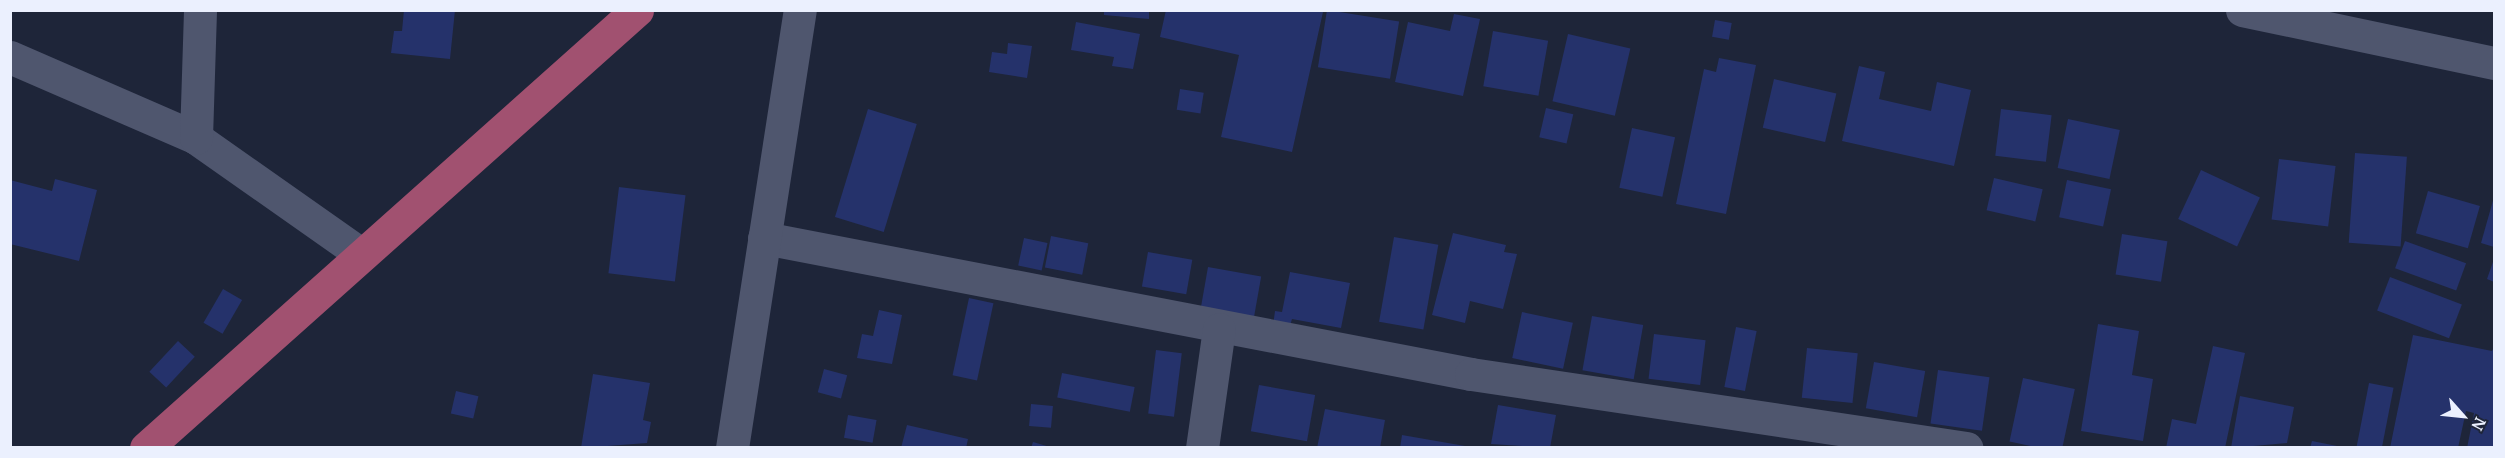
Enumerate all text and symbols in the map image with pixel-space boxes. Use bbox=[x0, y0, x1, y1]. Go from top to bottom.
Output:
north arrow bbox=[2433, 386, 2493, 446]
text: N bbox=[2466, 414, 2492, 435]

